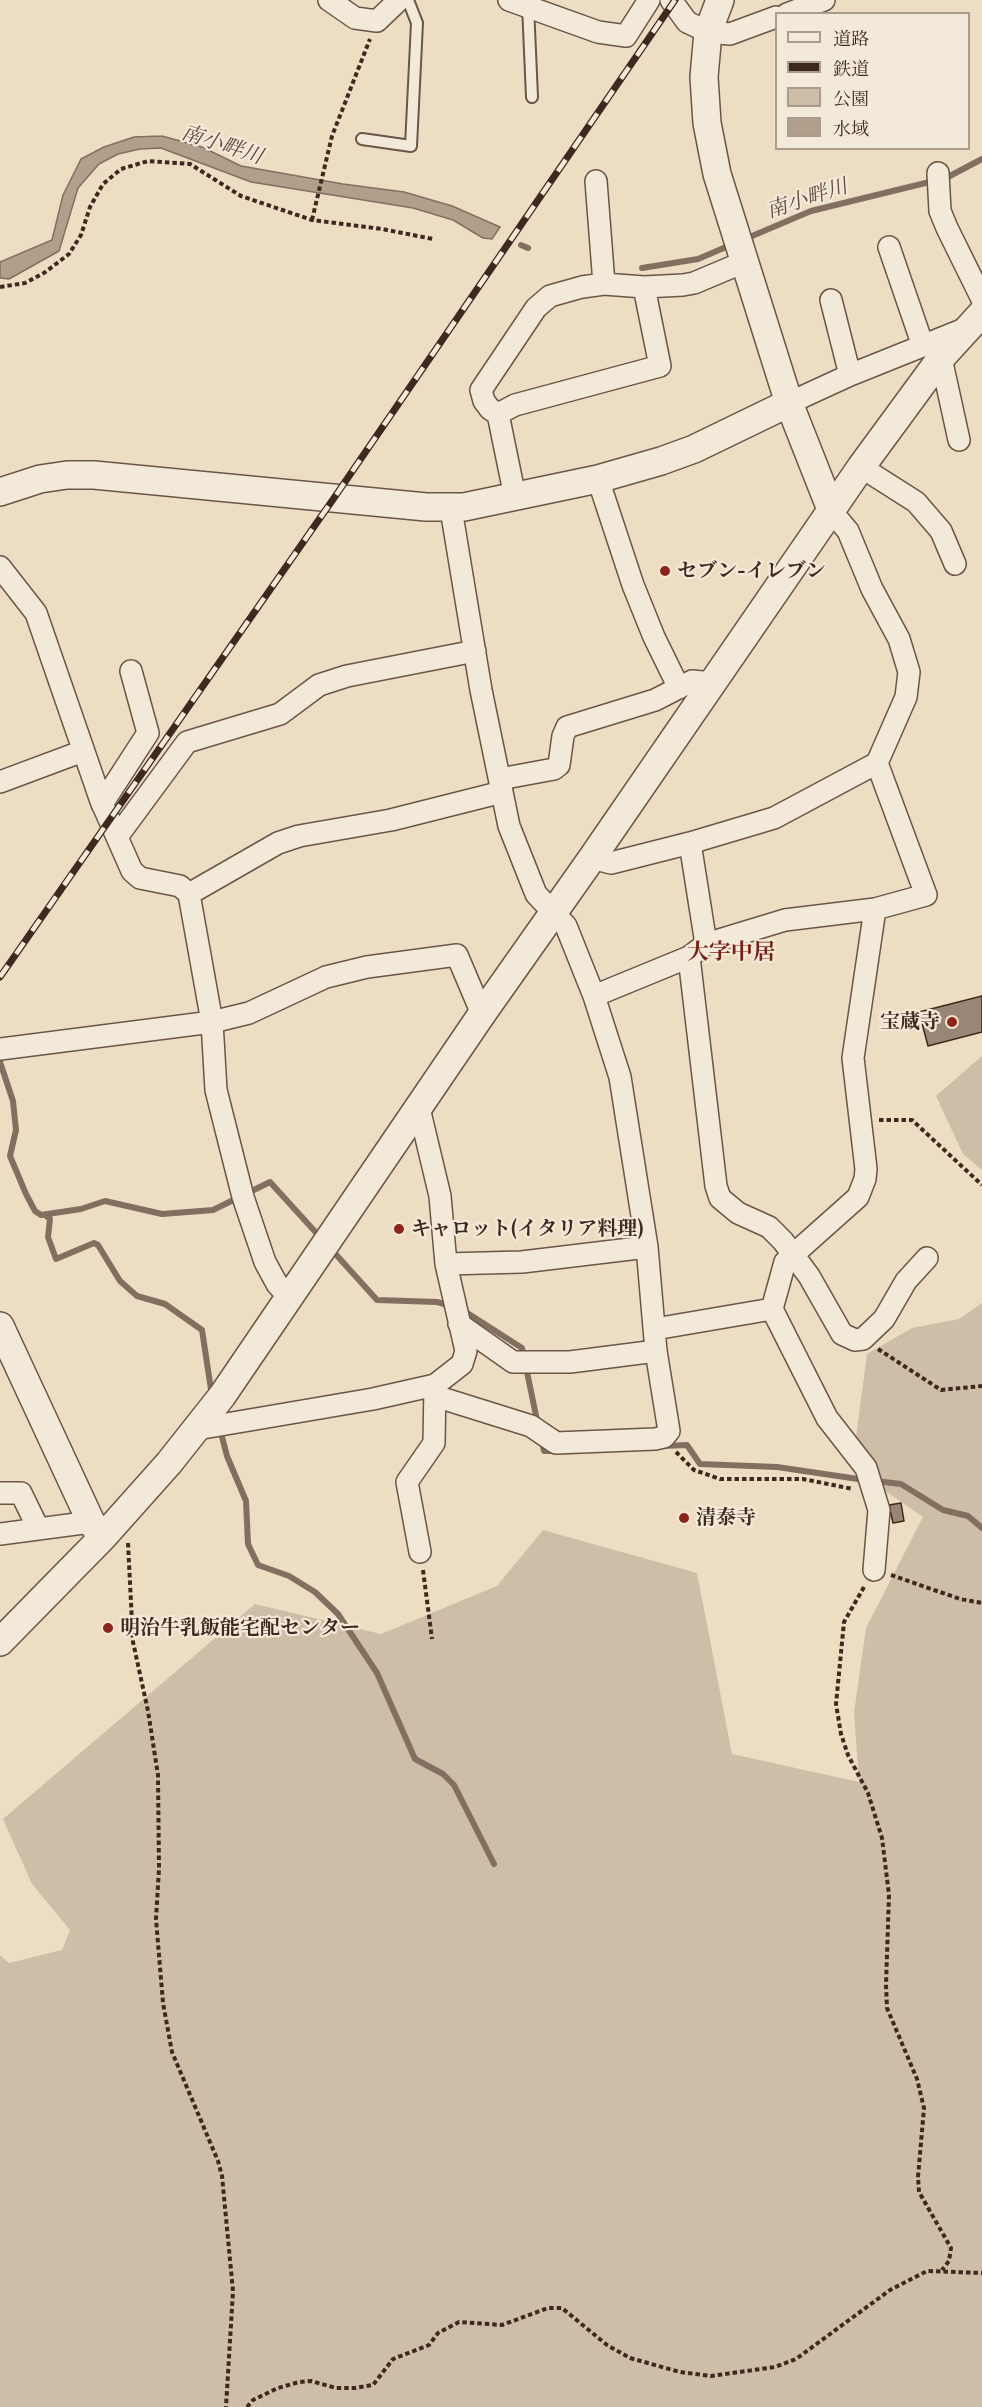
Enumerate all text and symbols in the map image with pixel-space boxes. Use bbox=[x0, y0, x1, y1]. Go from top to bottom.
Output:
legend bbox=[775, 12, 970, 150]
text: 道路 bbox=[833, 28, 869, 50]
text: 鉄道 bbox=[833, 58, 869, 80]
text: 公園 bbox=[833, 88, 869, 110]
text: 水域 bbox=[833, 118, 869, 140]
water label: 南小畔川 bbox=[178, 120, 266, 170]
water label: 南小畔川 bbox=[763, 174, 851, 224]
place label: セブン-イレブン bbox=[677, 559, 826, 583]
marker: セブン-イレブン bbox=[658, 564, 672, 578]
district label: 大字中居 bbox=[687, 940, 775, 966]
place label: 宝蔵寺 bbox=[880, 1010, 940, 1034]
marker: 宝蔵寺 bbox=[945, 1015, 959, 1029]
place label: キャロット(イタリア料理) bbox=[411, 1217, 643, 1241]
marker: キャロット(イタリア料理) bbox=[392, 1222, 406, 1236]
place label: 清泰寺 bbox=[696, 1506, 756, 1530]
marker: 清泰寺 bbox=[677, 1511, 691, 1525]
place label: 明治牛乳飯能宅配センター bbox=[120, 1616, 360, 1640]
marker: 明治牛乳飯能宅配センター bbox=[101, 1621, 115, 1635]

